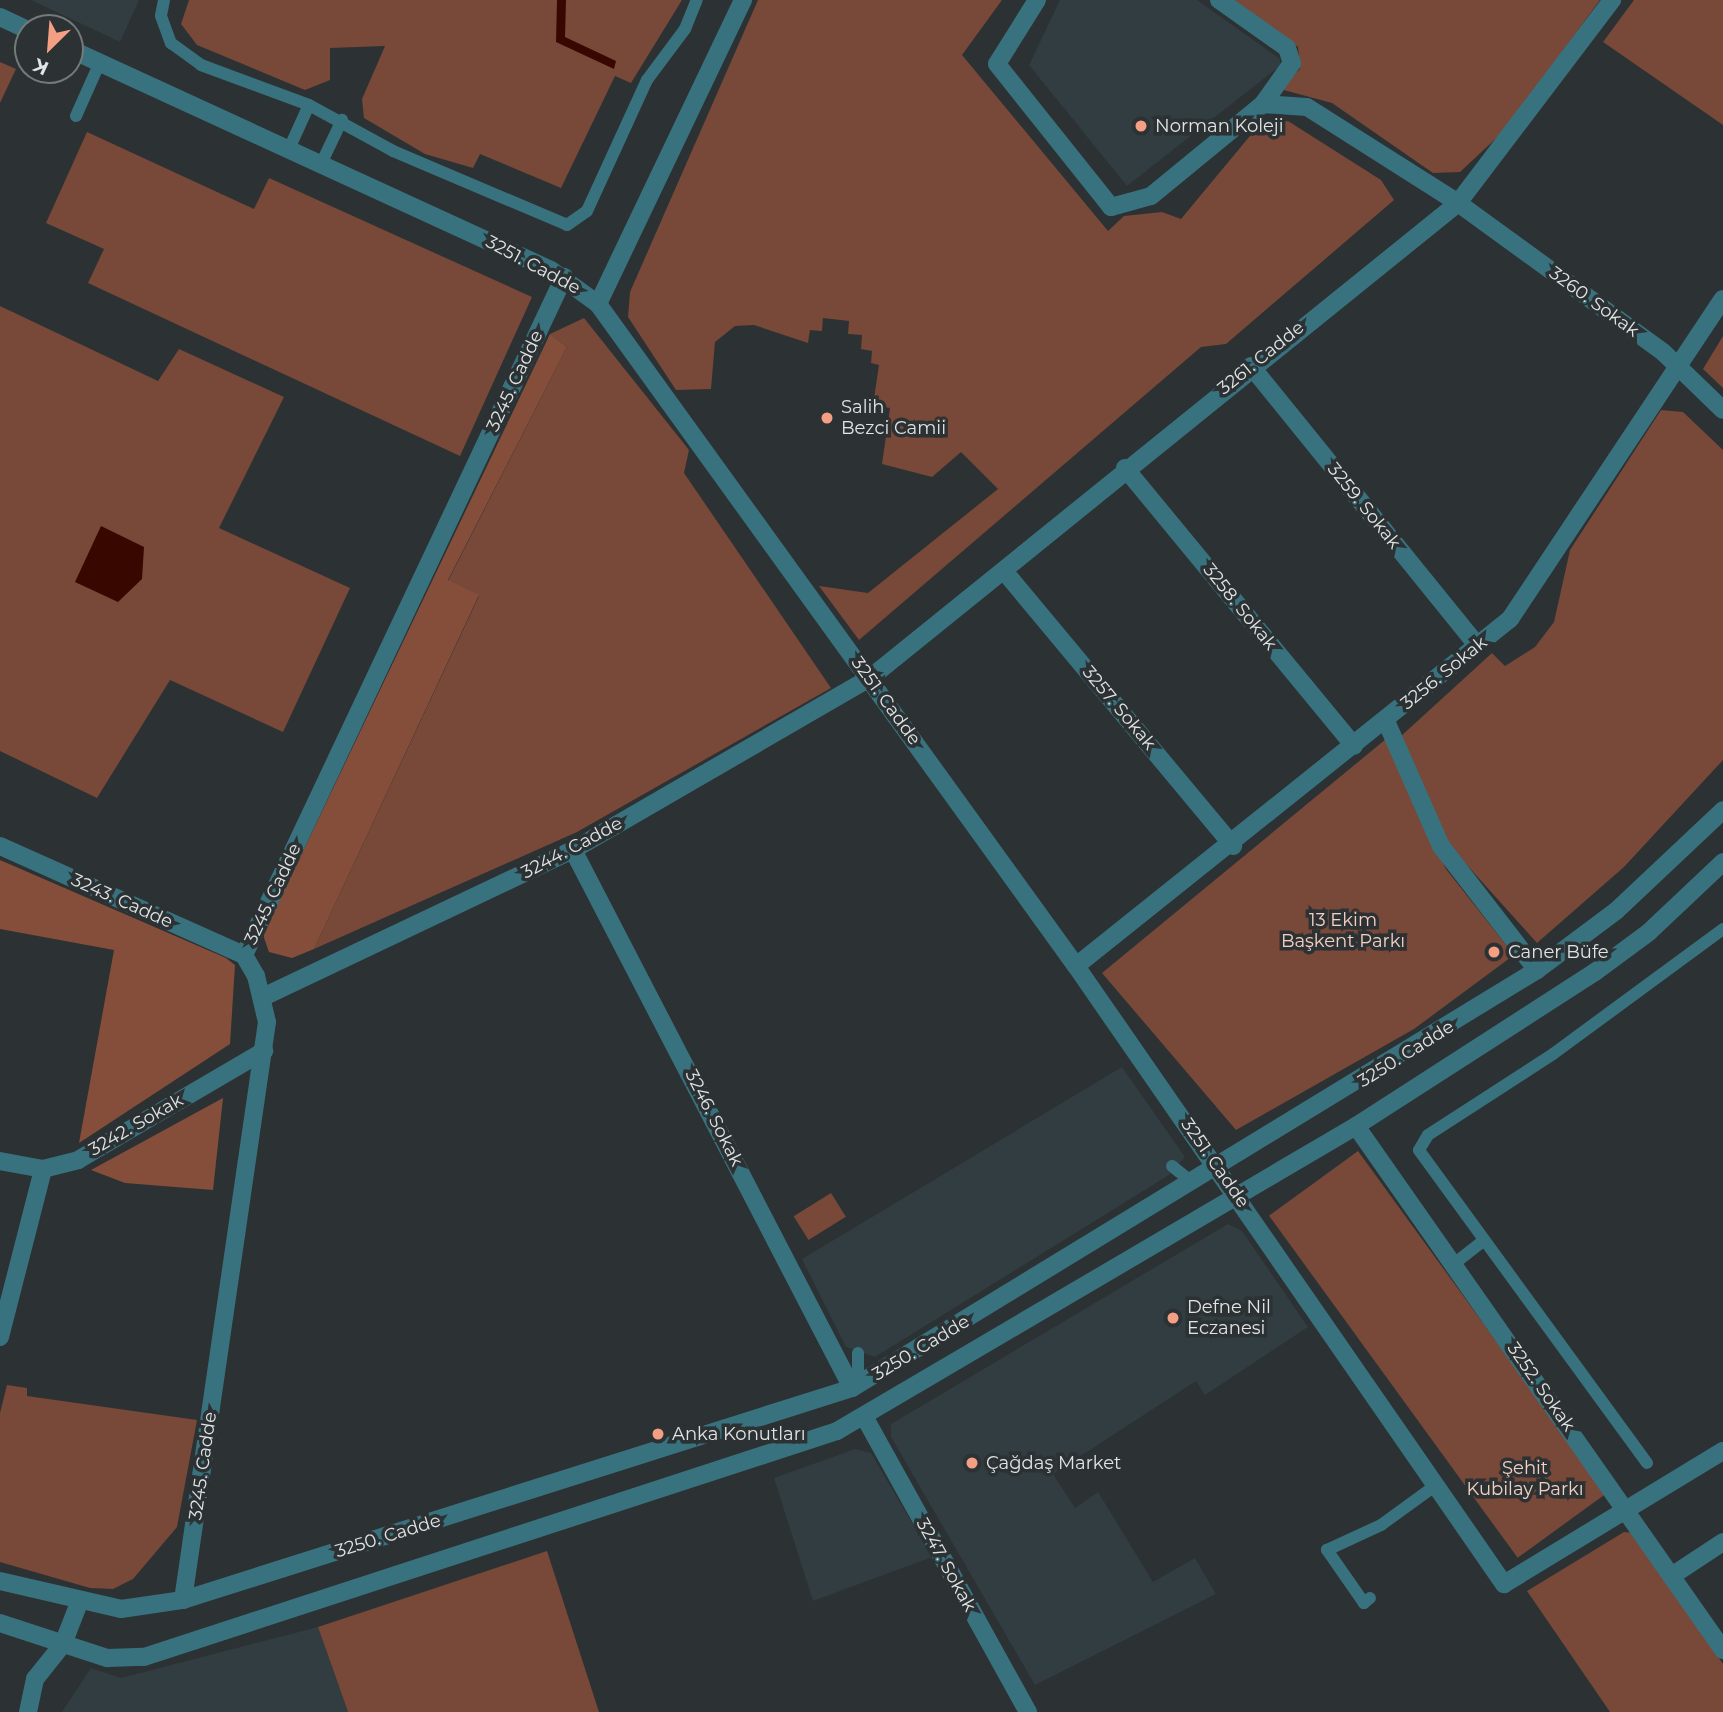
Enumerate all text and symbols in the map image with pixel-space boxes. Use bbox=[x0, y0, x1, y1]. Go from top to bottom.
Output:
north arrow bbox=[14, 14, 84, 84]
text: K bbox=[30, 53, 52, 80]
place label: Norman Koleji bbox=[1155, 115, 1284, 137]
marker: Norman Koleji bbox=[1133, 118, 1149, 134]
street label: 3251. Cadde bbox=[482, 231, 584, 299]
street label: 3260. Sokak bbox=[1545, 262, 1643, 342]
street label: 3261. Cadde bbox=[1213, 317, 1309, 399]
street label: 3245. Cadde bbox=[482, 327, 548, 435]
place label: Salih Bezci Camii bbox=[841, 397, 946, 440]
marker: Salih Bezci Camii bbox=[819, 410, 835, 426]
street label: 3259. Sokak bbox=[1323, 459, 1405, 553]
street label: 3258. Sokak bbox=[1199, 559, 1281, 655]
street label: 3256. Sokak bbox=[1397, 632, 1491, 714]
street label: 3251. Cadde bbox=[847, 653, 925, 749]
street label: 3257. Sokak bbox=[1078, 662, 1160, 754]
street label: 3244. Cadde bbox=[518, 812, 626, 884]
street label: 3245. Cadde bbox=[240, 840, 306, 948]
street label: 3243. Cadde bbox=[68, 869, 176, 933]
park label: 13 Ekim Başkent Parkı bbox=[1281, 910, 1405, 953]
place label: Caner Büfe bbox=[1508, 941, 1609, 963]
marker: Caner Büfe bbox=[1486, 944, 1502, 960]
street label: 3250. Cadde bbox=[1354, 1016, 1458, 1092]
street label: 3246. Sokak bbox=[680, 1066, 748, 1170]
street label: 3242. Sokak bbox=[85, 1089, 187, 1161]
street label: 3251. Cadde bbox=[1176, 1114, 1254, 1212]
place label: Defne Nil Eczanesi bbox=[1187, 1297, 1271, 1340]
marker: Defne Nil Eczanesi bbox=[1165, 1310, 1181, 1326]
street label: 3250. Cadde bbox=[869, 1311, 973, 1385]
street label: 3252. Sokak bbox=[1502, 1338, 1580, 1436]
street label: 3245. Cadde bbox=[185, 1411, 221, 1521]
place label: Anka Konutları bbox=[672, 1423, 806, 1445]
marker: Anka Konutları bbox=[650, 1426, 666, 1442]
place label: Çağdaş Market bbox=[986, 1452, 1121, 1474]
marker: Çağdaş Market bbox=[964, 1455, 980, 1471]
park label: Şehit Kubilay Parkı bbox=[1466, 1458, 1584, 1500]
street label: 3250. Cadde bbox=[333, 1510, 443, 1562]
street label: 3247. Sokak bbox=[911, 1515, 981, 1615]

